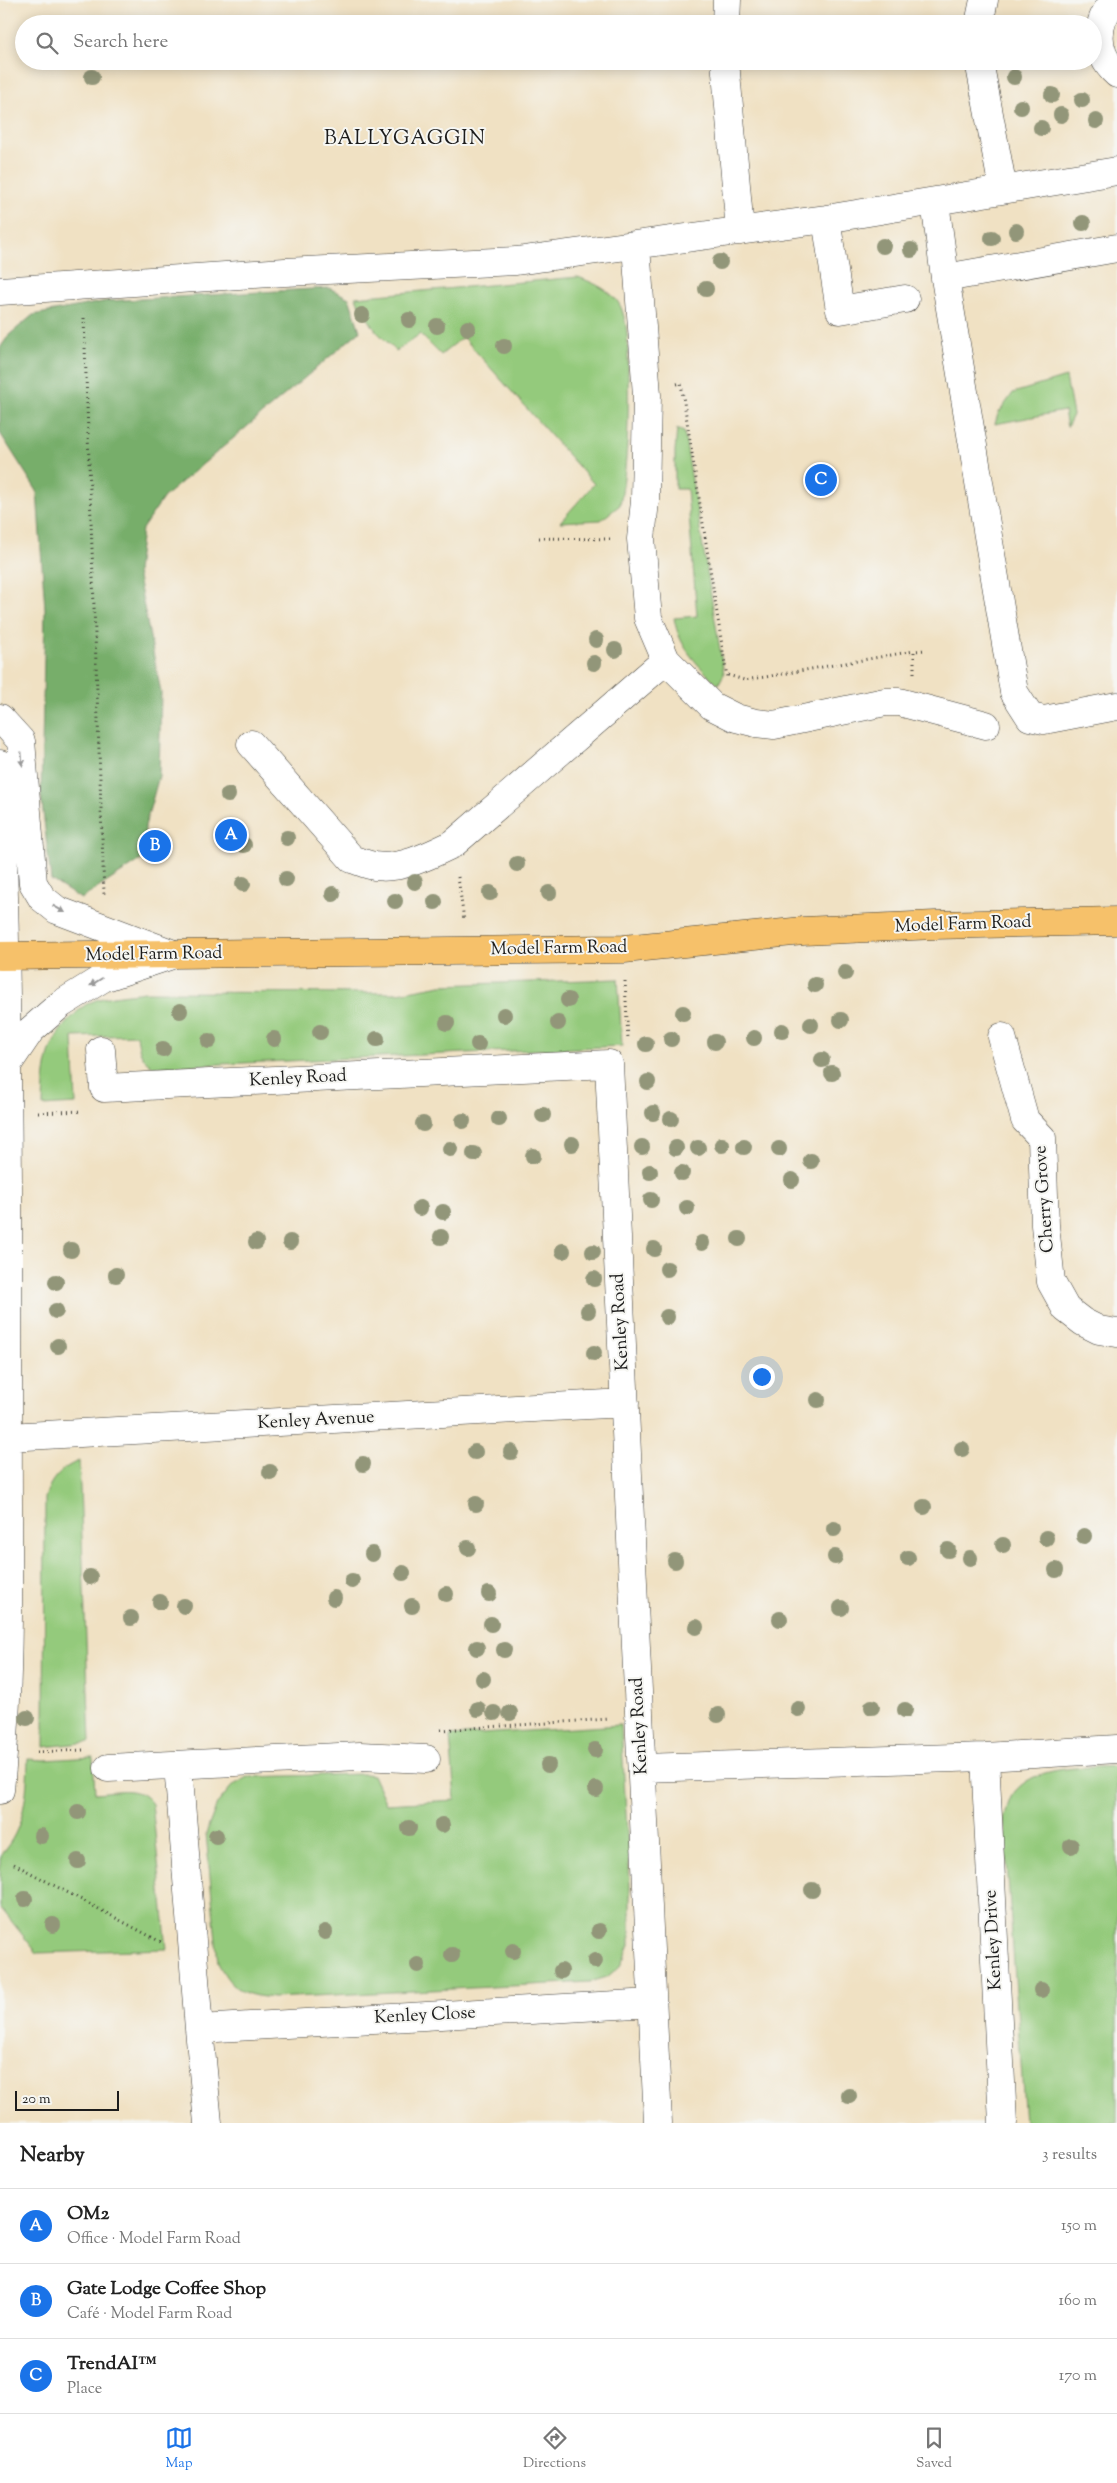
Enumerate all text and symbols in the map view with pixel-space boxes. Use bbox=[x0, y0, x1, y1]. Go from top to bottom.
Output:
search box bbox=[15, 15, 1102, 70]
icon: search bbox=[33, 29, 61, 57]
text: Search here bbox=[73, 29, 168, 56]
district label: BALLYGAGGIN bbox=[324, 125, 486, 154]
pin: C bbox=[805, 461, 837, 499]
one-way arrow bbox=[18, 751, 26, 767]
pin: A bbox=[215, 816, 247, 854]
pin: B bbox=[139, 827, 171, 865]
one-way arrow bbox=[51, 905, 66, 913]
street label: Model Farm Road bbox=[894, 910, 1032, 940]
street label: Model Farm Road bbox=[490, 935, 628, 963]
street label: Model Farm Road bbox=[85, 941, 223, 969]
one-way arrow bbox=[90, 978, 103, 987]
street label: Kenley Road bbox=[249, 1063, 347, 1095]
street label: Cherry Grove bbox=[1028, 1144, 1062, 1254]
street label: Kenley Road bbox=[605, 1273, 637, 1371]
your location bbox=[749, 1364, 775, 1390]
street label: Kenley Avenue bbox=[257, 1405, 375, 1437]
street label: Kenley Road bbox=[624, 1677, 656, 1775]
street label: Kenley Drive bbox=[978, 1889, 1010, 1991]
street label: Kenley Close bbox=[374, 2000, 476, 2032]
scale bar bbox=[15, 2088, 119, 2111]
text: 20 m bbox=[22, 2090, 51, 2110]
text: Nearby bbox=[20, 2141, 85, 2171]
text: 3 results bbox=[1042, 2144, 1097, 2167]
text: OM2 bbox=[67, 2201, 109, 2228]
text: A bbox=[30, 2215, 43, 2238]
text: 150 m bbox=[1061, 2215, 1097, 2238]
text: Office · Model Farm Road bbox=[67, 2228, 241, 2251]
text: Gate Lodge Coffee Shop bbox=[67, 2276, 266, 2303]
text: B bbox=[31, 2290, 41, 2313]
text: 160 m bbox=[1059, 2290, 1097, 2313]
text: Café · Model Farm Road bbox=[67, 2303, 232, 2326]
text: TrendAI™ bbox=[67, 2351, 157, 2378]
text: C bbox=[30, 2365, 42, 2388]
text: 170 m bbox=[1059, 2365, 1097, 2388]
text: Place bbox=[67, 2378, 102, 2401]
tab: Map bbox=[165, 2424, 193, 2474]
tab: Directions bbox=[523, 2424, 586, 2474]
tab: Saved bbox=[916, 2424, 952, 2474]

